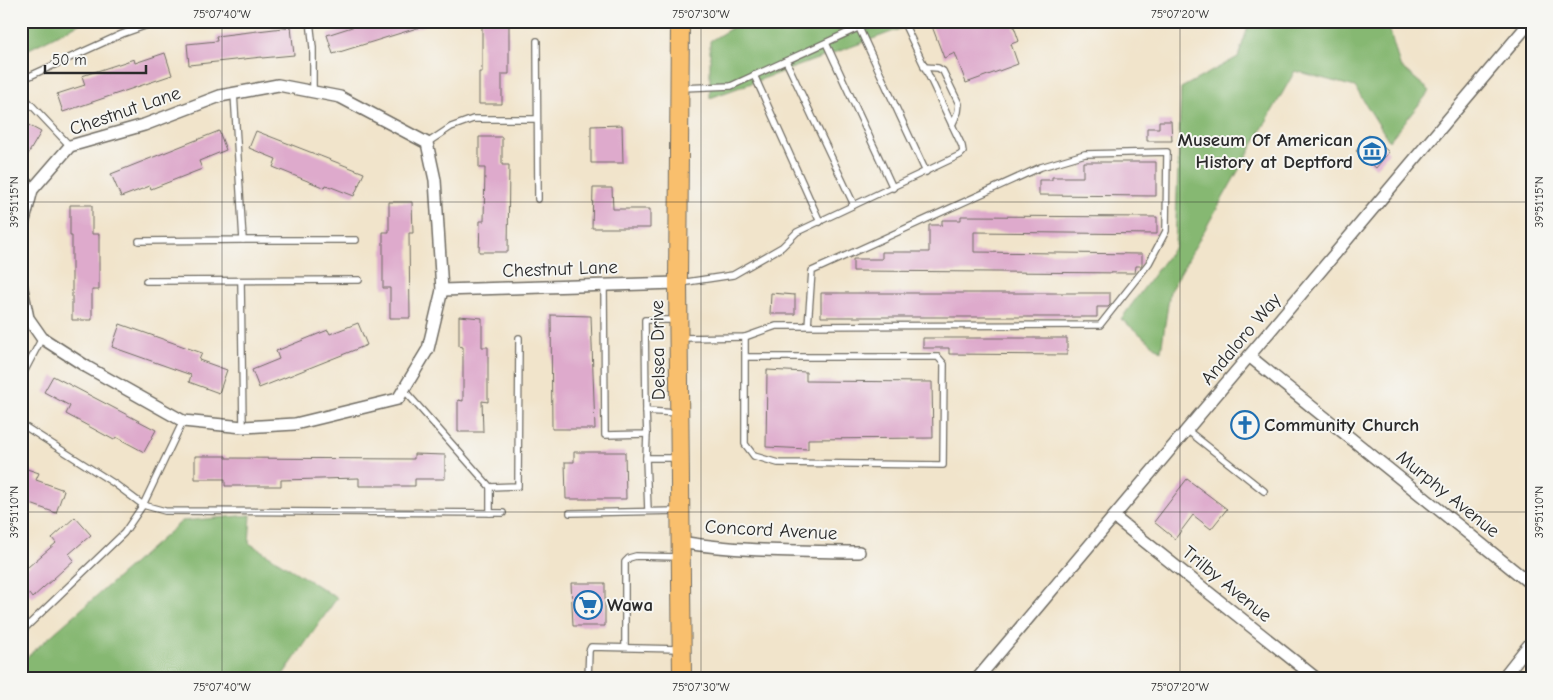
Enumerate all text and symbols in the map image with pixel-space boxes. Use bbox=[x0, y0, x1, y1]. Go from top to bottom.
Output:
text: 75°07'40"W bbox=[193, 7, 251, 21]
text: 75°07'30"W bbox=[672, 7, 730, 21]
text: 75°07'20"W bbox=[1151, 7, 1209, 21]
scale bar bbox=[45, 42, 146, 74]
text: 50 m bbox=[52, 51, 87, 69]
street label: Chestnut Lane bbox=[67, 82, 183, 140]
place label: Museum Of American History at Deptford bbox=[1178, 129, 1353, 173]
museum icon: Museum Of American History at Deptford bbox=[1357, 136, 1387, 166]
text: 39°51'15"N bbox=[7, 176, 21, 228]
text: 39°51'15"N bbox=[1532, 176, 1546, 228]
street label: Chestnut Lane bbox=[502, 256, 618, 282]
street label: Andaloro Way bbox=[1196, 288, 1286, 389]
street label: Delsea Drive bbox=[646, 300, 670, 400]
church icon: Community Church bbox=[1230, 410, 1260, 440]
place label: Community Church bbox=[1264, 414, 1419, 436]
street label: Murphy Avenue bbox=[1392, 446, 1504, 542]
text: 39°51'10"N bbox=[7, 486, 21, 538]
text: 39°51'10"N bbox=[1532, 486, 1546, 538]
street label: Concord Avenue bbox=[704, 516, 838, 544]
street label: Trilby Avenue bbox=[1178, 541, 1276, 627]
supermarket icon: Wawa bbox=[573, 590, 603, 620]
place label: Wawa bbox=[607, 594, 653, 616]
text: 75°07'40"W bbox=[193, 680, 251, 694]
text: 75°07'30"W bbox=[672, 680, 730, 694]
text: 75°07'20"W bbox=[1151, 680, 1209, 694]

